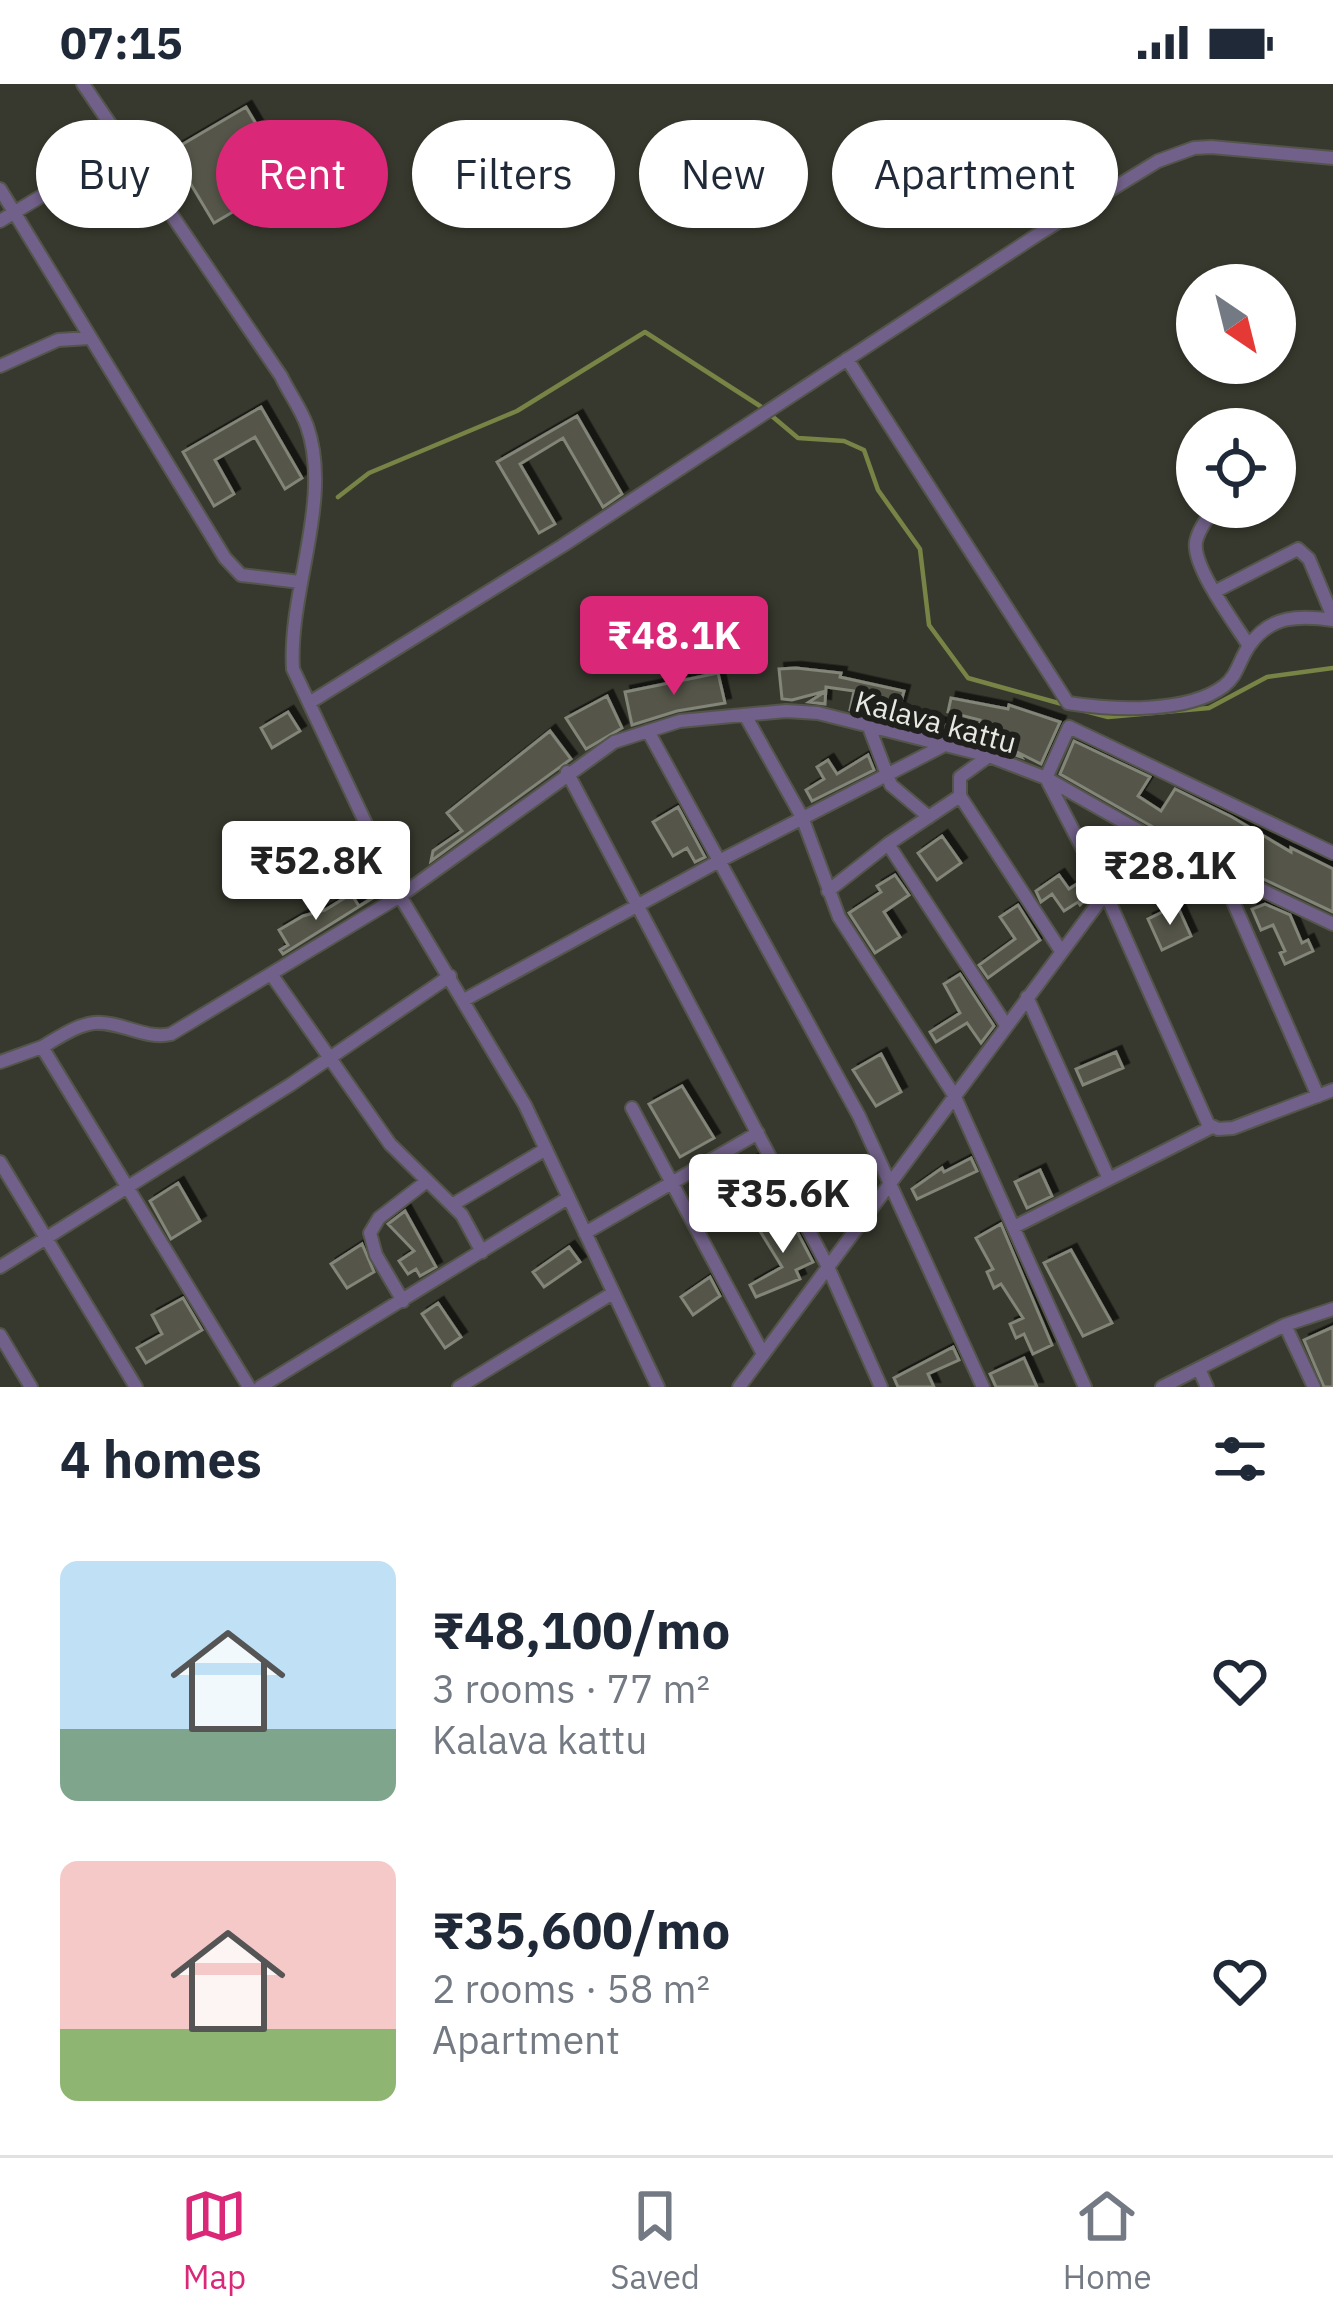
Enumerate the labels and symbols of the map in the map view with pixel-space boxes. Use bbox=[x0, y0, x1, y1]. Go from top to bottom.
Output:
north arrow bbox=[1176, 264, 1296, 384]
pin: ₹48.1K bbox=[576, 596, 772, 698]
street label: Kalava kattu bbox=[851, 681, 1021, 761]
pin: ₹52.8K bbox=[218, 821, 414, 923]
pin: ₹28.1K bbox=[1072, 826, 1268, 928]
pin: ₹35.6K bbox=[685, 1154, 881, 1256]

